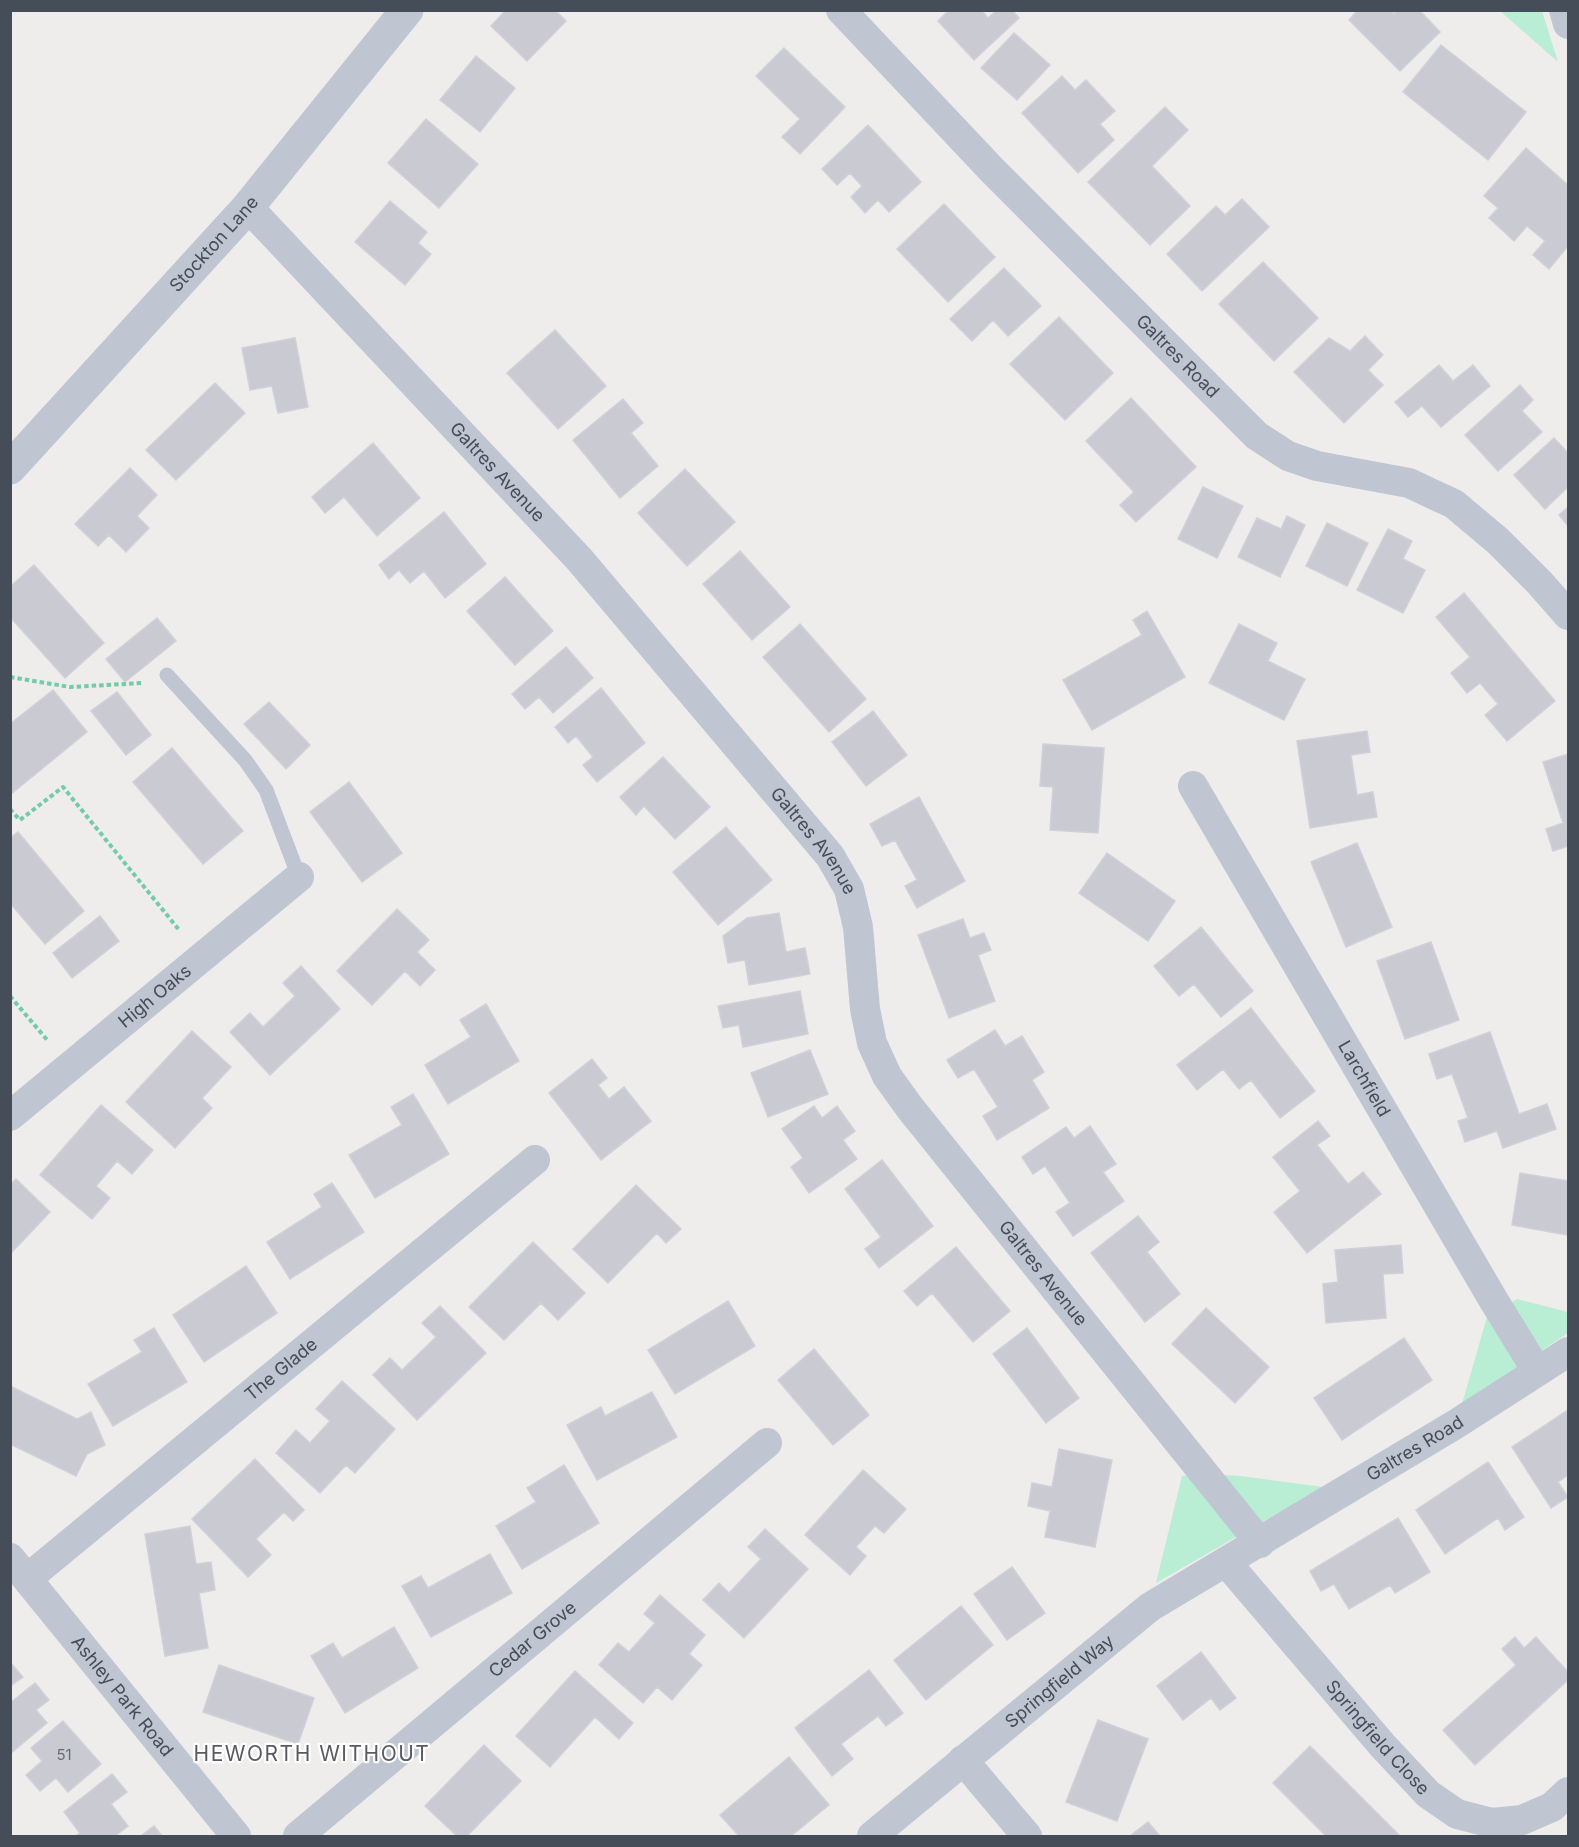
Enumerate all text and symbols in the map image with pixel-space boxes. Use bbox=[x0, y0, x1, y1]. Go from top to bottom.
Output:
street label: Stockton Lane bbox=[165, 192, 263, 296]
street label: Galtres Road bbox=[1132, 310, 1224, 402]
street label: Galtres Avenue bbox=[446, 418, 550, 526]
street label: Galtres Avenue bbox=[767, 783, 861, 898]
street label: High Oaks bbox=[114, 960, 195, 1032]
street label: Larchfield bbox=[1334, 1037, 1395, 1120]
street label: Galtres Avenue bbox=[995, 1216, 1092, 1330]
street label: The Glade bbox=[240, 1333, 321, 1405]
street label: Galtres Road bbox=[1363, 1411, 1467, 1485]
street label: Cedar Grove bbox=[484, 1597, 580, 1682]
street label: Springfield Way bbox=[1001, 1630, 1118, 1732]
street label: Ashley Park Road bbox=[67, 1631, 178, 1760]
street label: Springfield Close bbox=[1322, 1676, 1434, 1799]
district label: HEWORTH WITHOUT bbox=[194, 1741, 430, 1766]
house number: 51 bbox=[56, 1745, 72, 1764]

